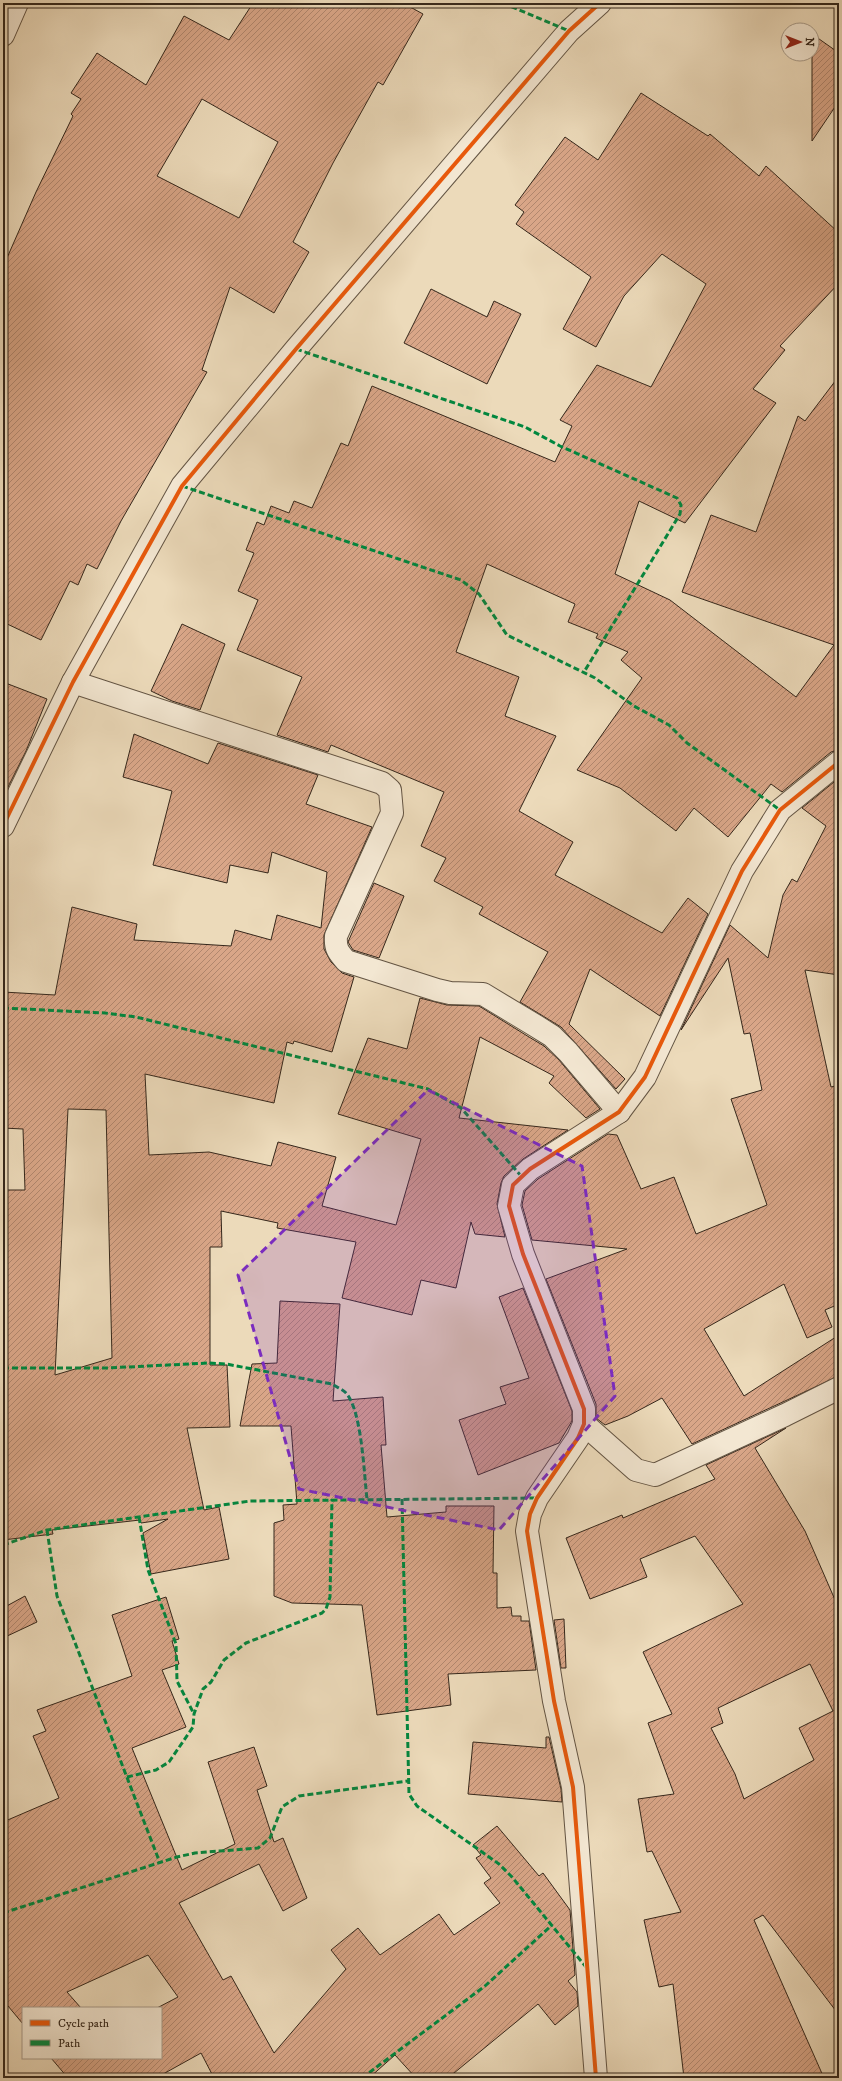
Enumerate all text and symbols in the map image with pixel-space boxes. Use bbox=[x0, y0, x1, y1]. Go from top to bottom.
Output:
north arrow bbox=[780, 22, 820, 62]
text: N bbox=[802, 37, 816, 47]
legend bbox=[22, 2007, 162, 2059]
text: Cycle path bbox=[58, 2016, 110, 2031]
text: Path bbox=[58, 2036, 81, 2051]

